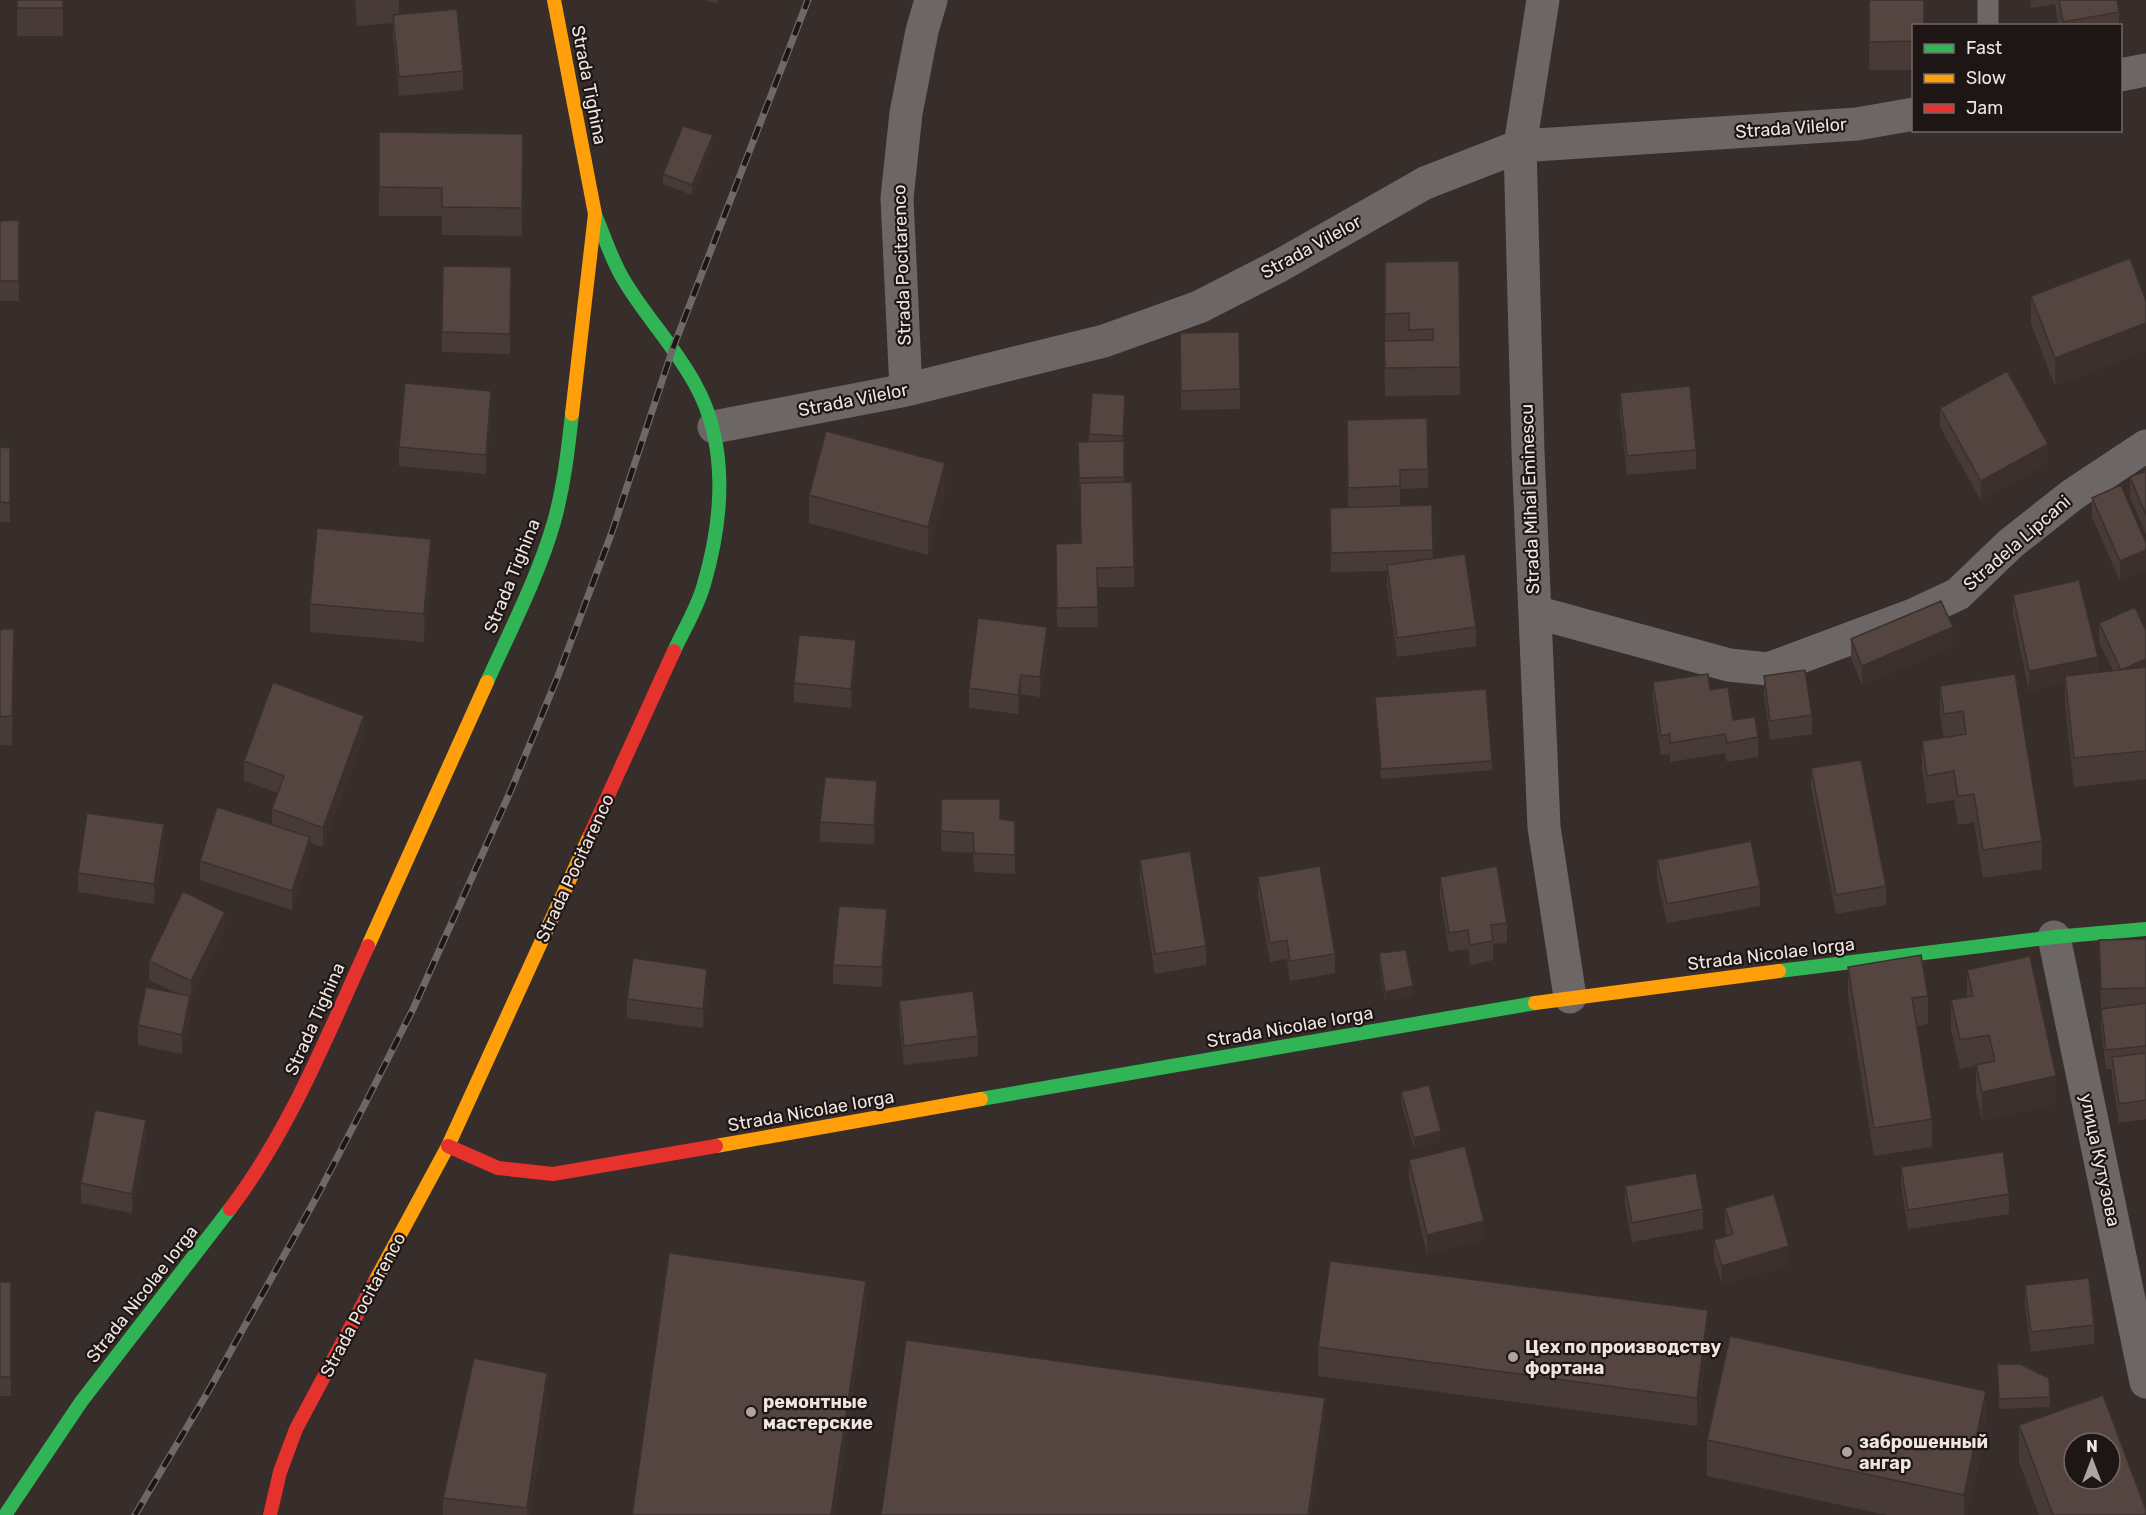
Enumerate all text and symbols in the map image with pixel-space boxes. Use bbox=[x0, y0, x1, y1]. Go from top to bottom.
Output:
street label: Strada Tighina bbox=[567, 23, 611, 147]
legend bbox=[1912, 24, 2122, 132]
text: Fast bbox=[1966, 37, 2002, 59]
text: Slow bbox=[1966, 67, 2006, 89]
text: Jam bbox=[1966, 97, 2003, 119]
street label: Strada Vilelor bbox=[1735, 113, 1848, 143]
street label: Strada Pocitarenco bbox=[888, 184, 916, 346]
street label: Strada Vilelor bbox=[1257, 210, 1365, 284]
street label: Strada Vilelor bbox=[796, 379, 910, 421]
street label: Strada Mihai Eminescu bbox=[1516, 403, 1544, 595]
street label: Stradela Lipcani bbox=[1959, 491, 2075, 595]
street label: Strada Tighina bbox=[479, 516, 545, 636]
street label: Strada Pocitarenco bbox=[531, 790, 619, 946]
street label: Strada Nicolae Iorga bbox=[1686, 933, 1856, 975]
street label: Strada Tighina bbox=[280, 959, 350, 1079]
street label: Strada Nicolae Iorga bbox=[1205, 1002, 1375, 1052]
street label: Strada Nicolae Iorga bbox=[726, 1086, 896, 1136]
street label: улица Кутузова bbox=[2075, 1092, 2125, 1228]
street label: Strada Nicolae Iorga bbox=[81, 1221, 203, 1367]
street label: Strada Pocitarenco bbox=[316, 1229, 410, 1381]
place label: Цех по производству фортана bbox=[1525, 1336, 1722, 1379]
marker: Цех по производству фортана bbox=[1506, 1350, 1520, 1364]
place label: ремонтные мастерские bbox=[763, 1391, 873, 1434]
marker: ремонтные мастерские bbox=[744, 1405, 758, 1419]
place label: заброшенный ангар bbox=[1859, 1431, 1988, 1474]
north arrow bbox=[2062, 1431, 2122, 1491]
text: N bbox=[2086, 1437, 2098, 1456]
marker: заброшенный ангар bbox=[1840, 1445, 1854, 1459]

